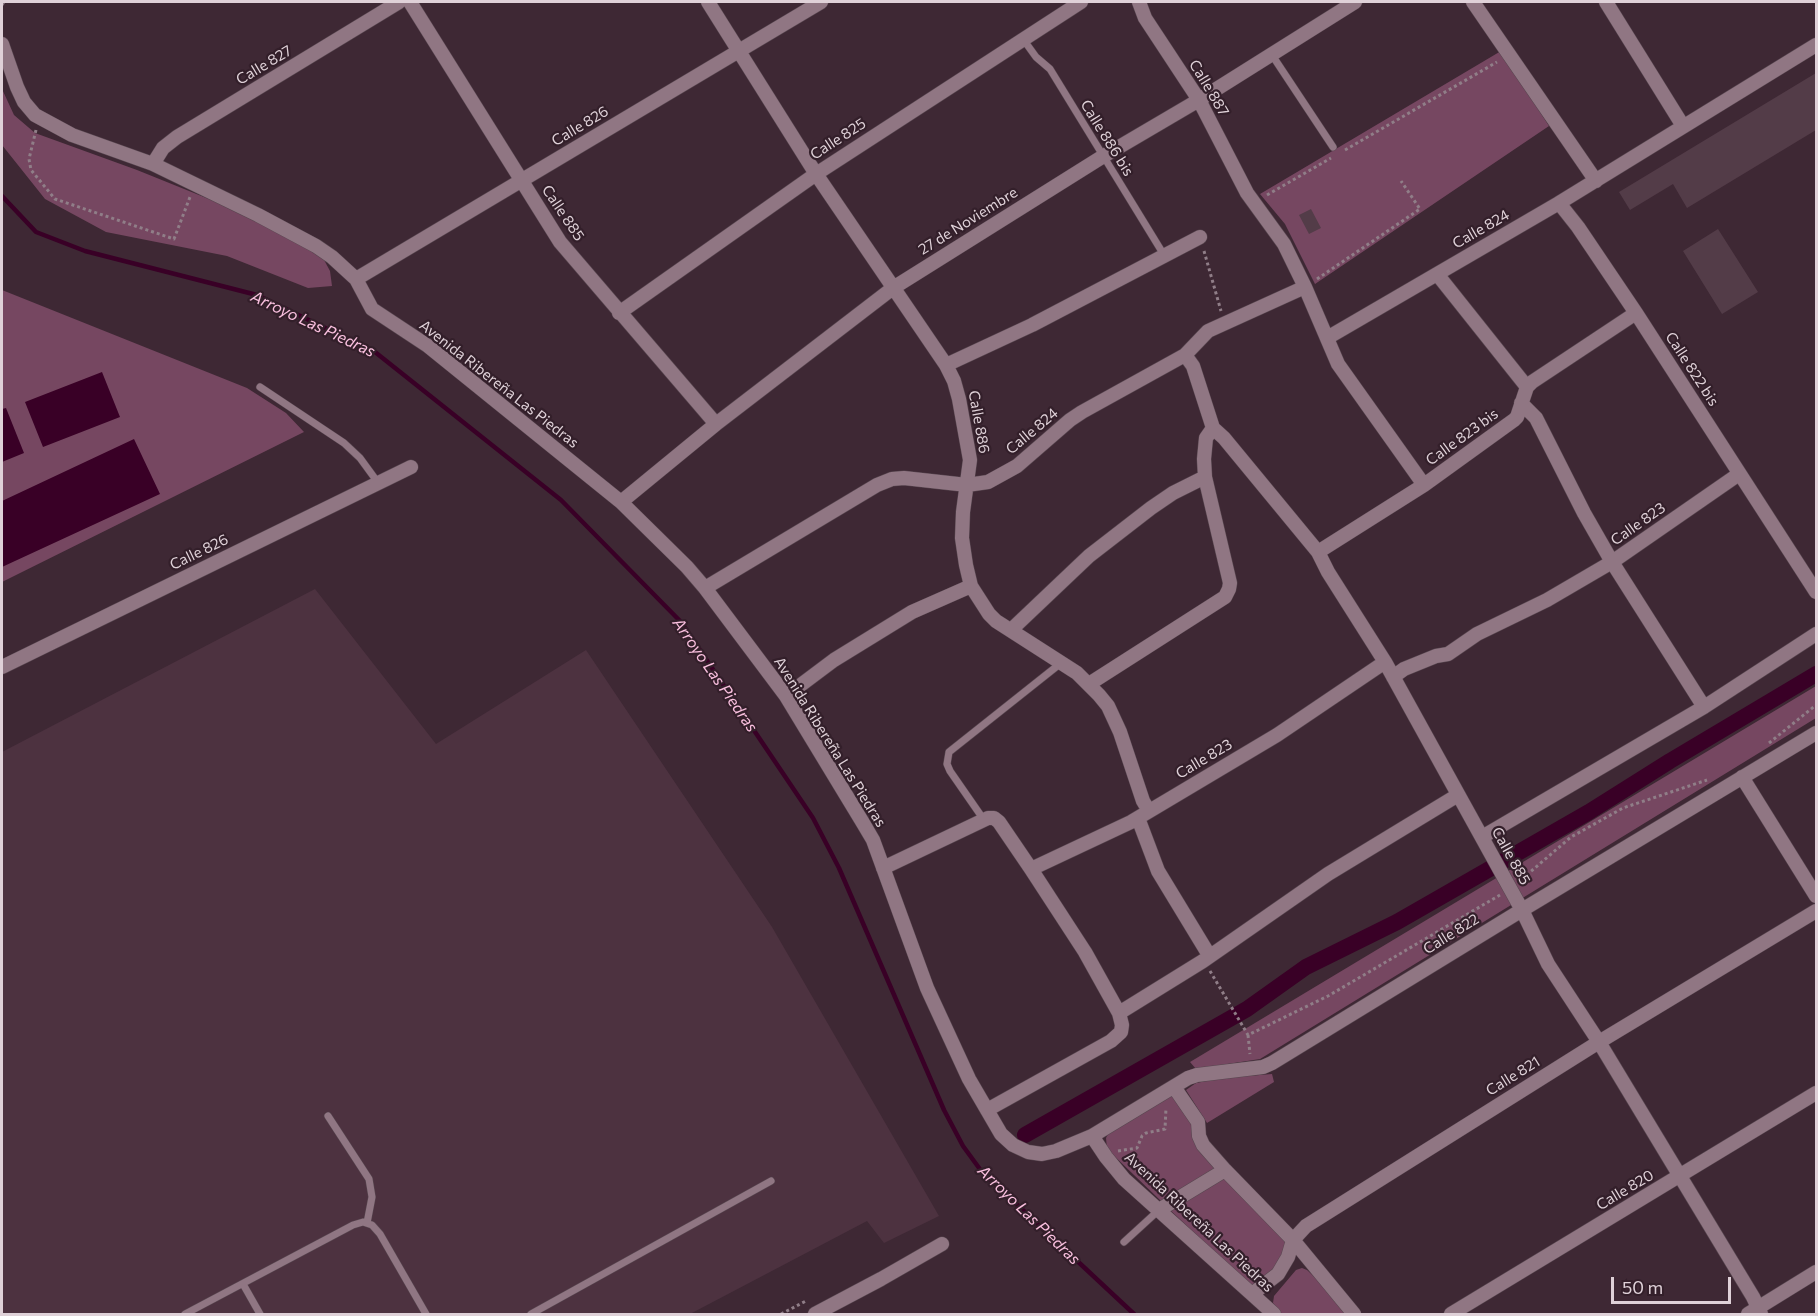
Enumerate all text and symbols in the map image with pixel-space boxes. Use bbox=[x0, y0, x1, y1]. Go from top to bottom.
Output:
street label: Calle 827 bbox=[233, 41, 295, 89]
street label: Calle 887 bbox=[1185, 57, 1233, 119]
street label: Calle 886 bis bbox=[1077, 97, 1137, 179]
street label: Calle 826 bbox=[548, 102, 612, 150]
street label: Calle 825 bbox=[807, 114, 869, 164]
street label: Calle 885 bbox=[538, 182, 588, 244]
street label: 27 de Noviembre bbox=[915, 183, 1021, 259]
street label: Calle 824 bbox=[1449, 206, 1513, 252]
water label: Arroyo Las Piedras bbox=[248, 287, 378, 361]
street label: Avenida Ribereña Las Piedras bbox=[416, 316, 582, 452]
street label: Calle 822 bis bbox=[1661, 329, 1723, 409]
street label: Calle 886 bbox=[965, 389, 993, 455]
street label: Calle 824 bbox=[1002, 404, 1062, 458]
street label: Calle 823 bis bbox=[1422, 405, 1502, 469]
street label: Calle 823 bbox=[1607, 499, 1669, 549]
street label: Calle 826 bbox=[167, 530, 231, 574]
water label: Arroyo Las Piedras bbox=[668, 614, 762, 736]
street label: Avenida Ribereña Las Piedras bbox=[770, 654, 890, 830]
street label: Calle 823 bbox=[1173, 735, 1235, 783]
street label: Calle 885 bbox=[1488, 824, 1534, 888]
street label: Calle 822 bbox=[1420, 910, 1482, 958]
street label: Calle 821 bbox=[1483, 1052, 1543, 1100]
street label: Avenida Ribereña Las Piedras bbox=[1121, 1148, 1277, 1296]
water label: Arroyo Las Piedras bbox=[974, 1161, 1084, 1269]
street label: Calle 820 bbox=[1593, 1166, 1657, 1214]
scale bar bbox=[1614, 1265, 1734, 1303]
text: 50 m bbox=[1622, 1276, 1663, 1298]

